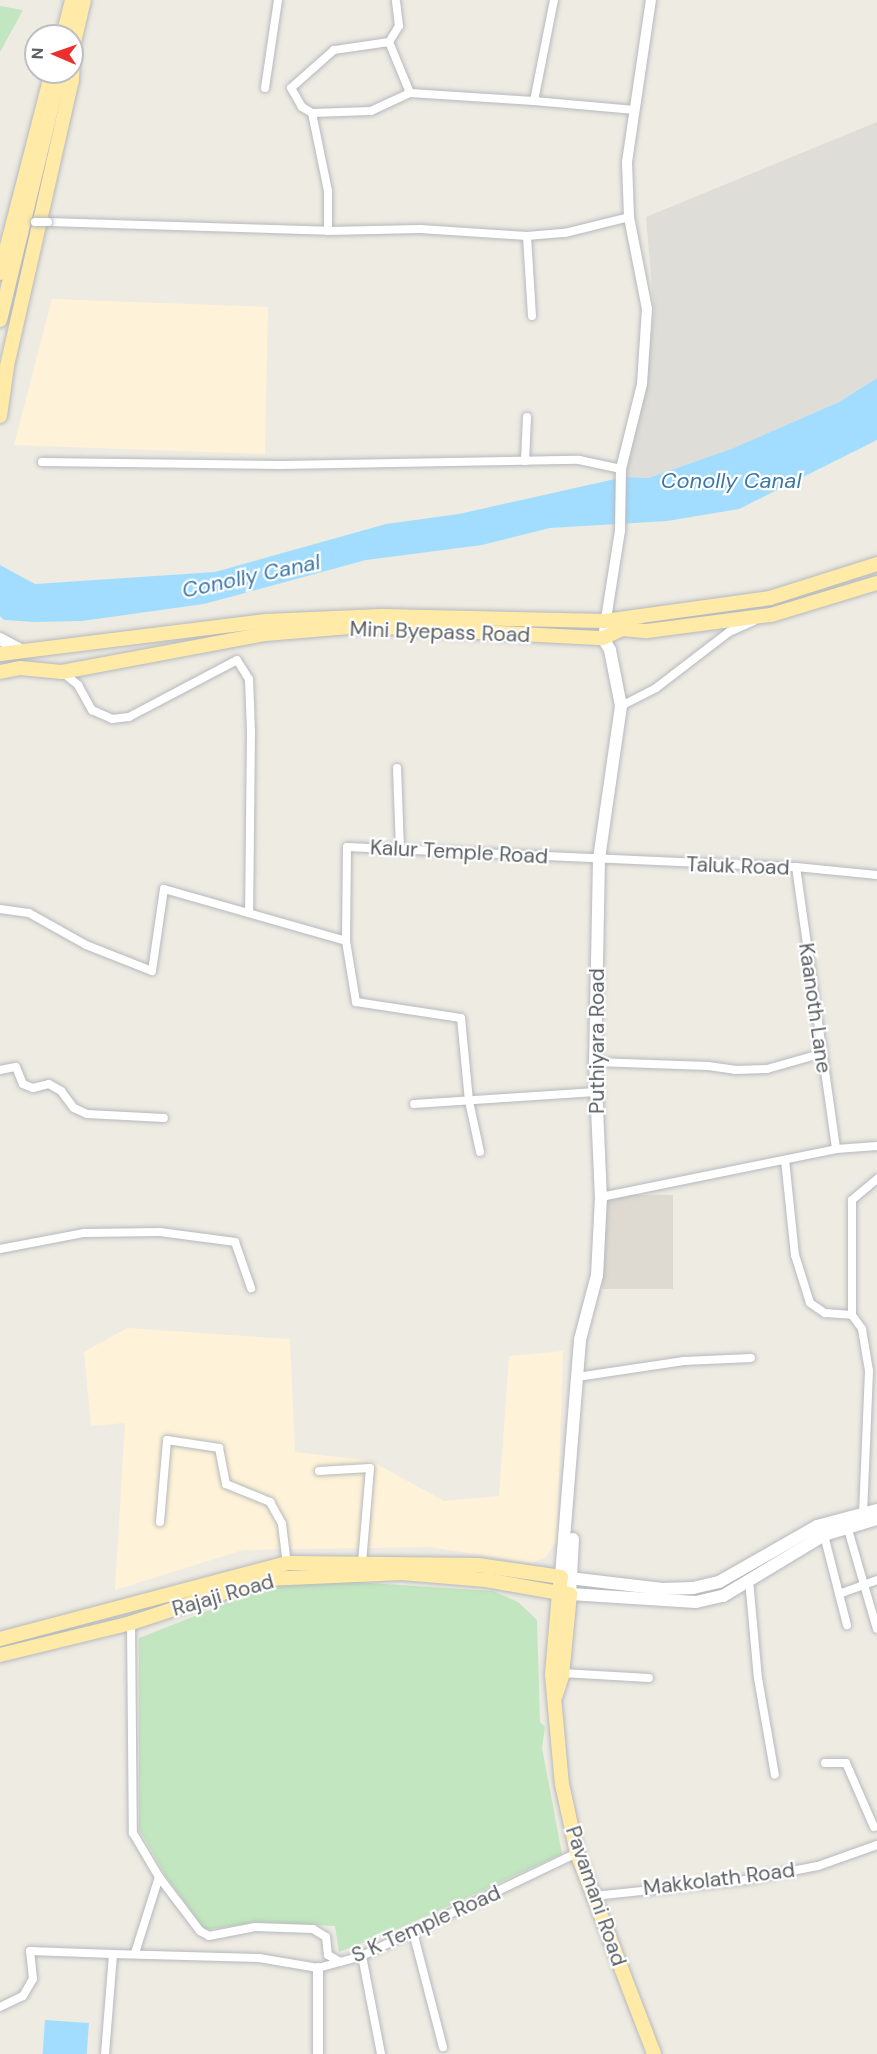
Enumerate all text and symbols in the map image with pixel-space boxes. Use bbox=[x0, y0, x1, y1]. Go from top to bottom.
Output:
north arrow bbox=[24, 24, 84, 84]
text: N bbox=[27, 47, 48, 60]
water label: Conolly Canal bbox=[661, 468, 801, 494]
water label: Conolly Canal bbox=[179, 548, 323, 604]
street label: Mini Byepass Road bbox=[349, 616, 531, 648]
street label: Kalur Temple Road bbox=[369, 835, 549, 869]
street label: Taluk Road bbox=[686, 852, 790, 880]
street label: Kaanoth Lane bbox=[793, 941, 837, 1075]
street label: Puthiyara Road bbox=[584, 968, 610, 1114]
street label: Rajaji Road bbox=[169, 1568, 277, 1622]
street label: Pavamani Road bbox=[560, 1823, 632, 1969]
street label: Makkolath Road bbox=[642, 1857, 796, 1901]
street label: S K Temple Road bbox=[348, 1880, 504, 1968]

